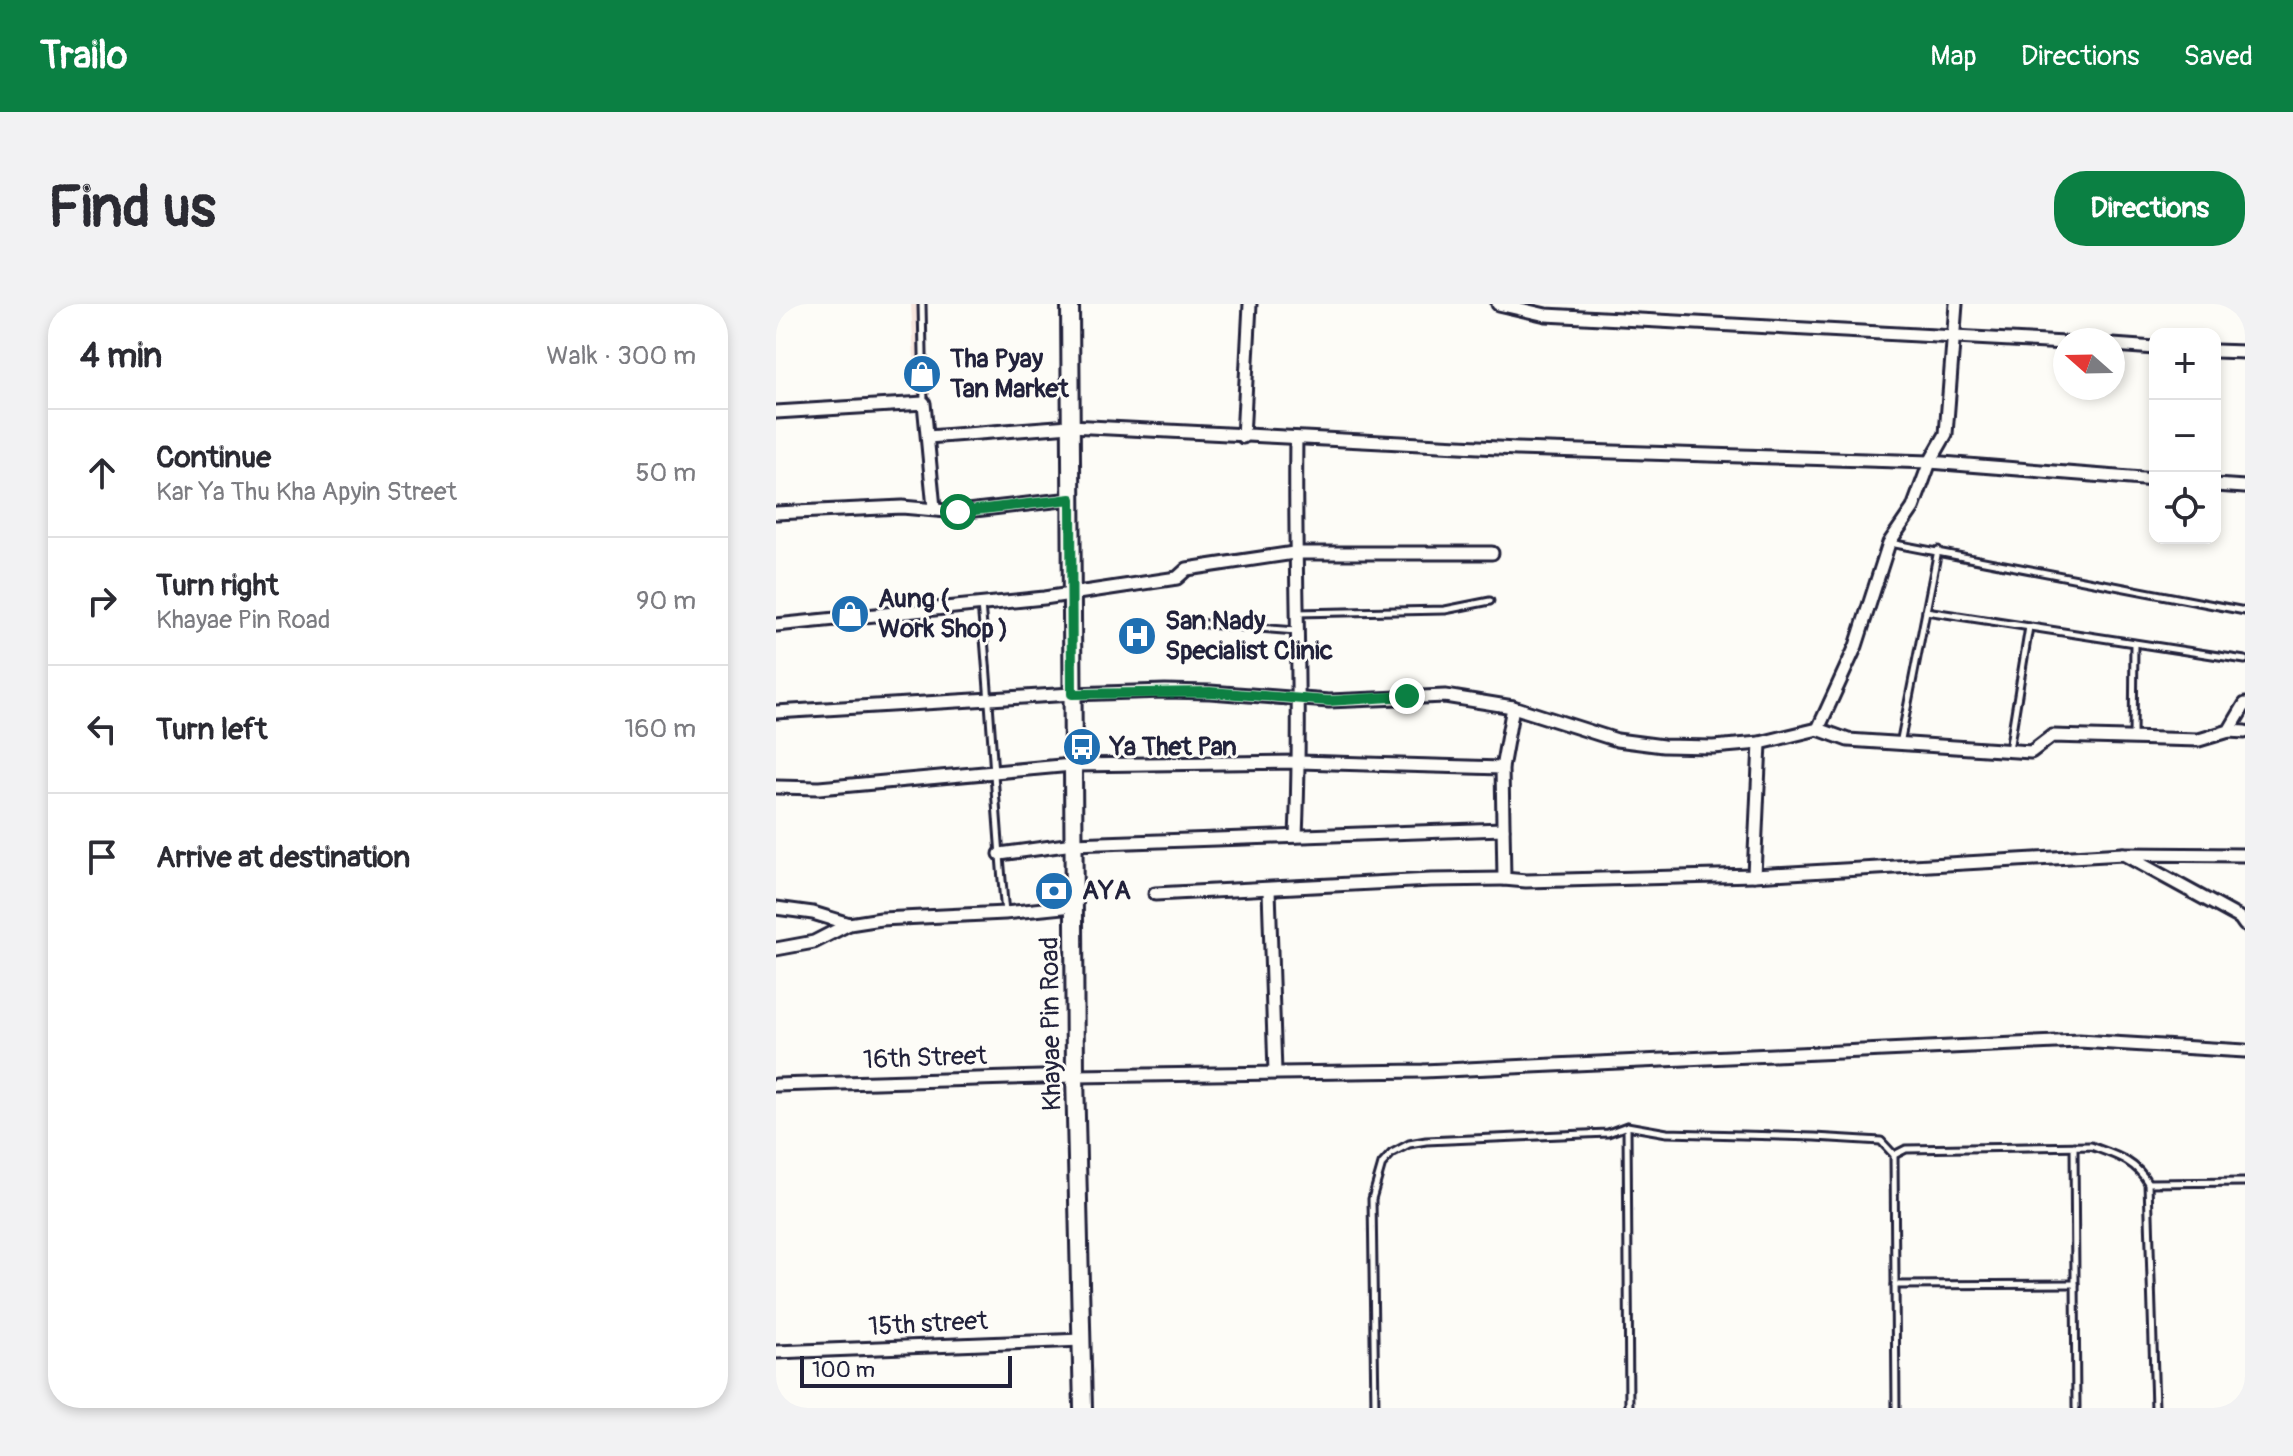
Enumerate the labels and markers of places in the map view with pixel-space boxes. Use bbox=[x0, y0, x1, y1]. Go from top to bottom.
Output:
place label: Tha Pyay Tan Market bbox=[949, 343, 1069, 405]
shop icon: Tha Pyay Tan Market bbox=[901, 353, 943, 395]
place label: Aung ( Work Shop ) bbox=[878, 583, 1008, 645]
shop icon: Aung ( Work Shop ) bbox=[829, 593, 871, 635]
place label: San Nady Specialist Clinic bbox=[1165, 605, 1333, 667]
hospital icon: San Nady Specialist Clinic bbox=[1116, 615, 1158, 657]
bus stop icon: Ya Thet Pan bbox=[1061, 726, 1103, 768]
place label: Ya Thet Pan bbox=[1109, 731, 1237, 763]
bank icon: AYA bbox=[1033, 870, 1075, 912]
place label: AYA bbox=[1082, 875, 1131, 907]

